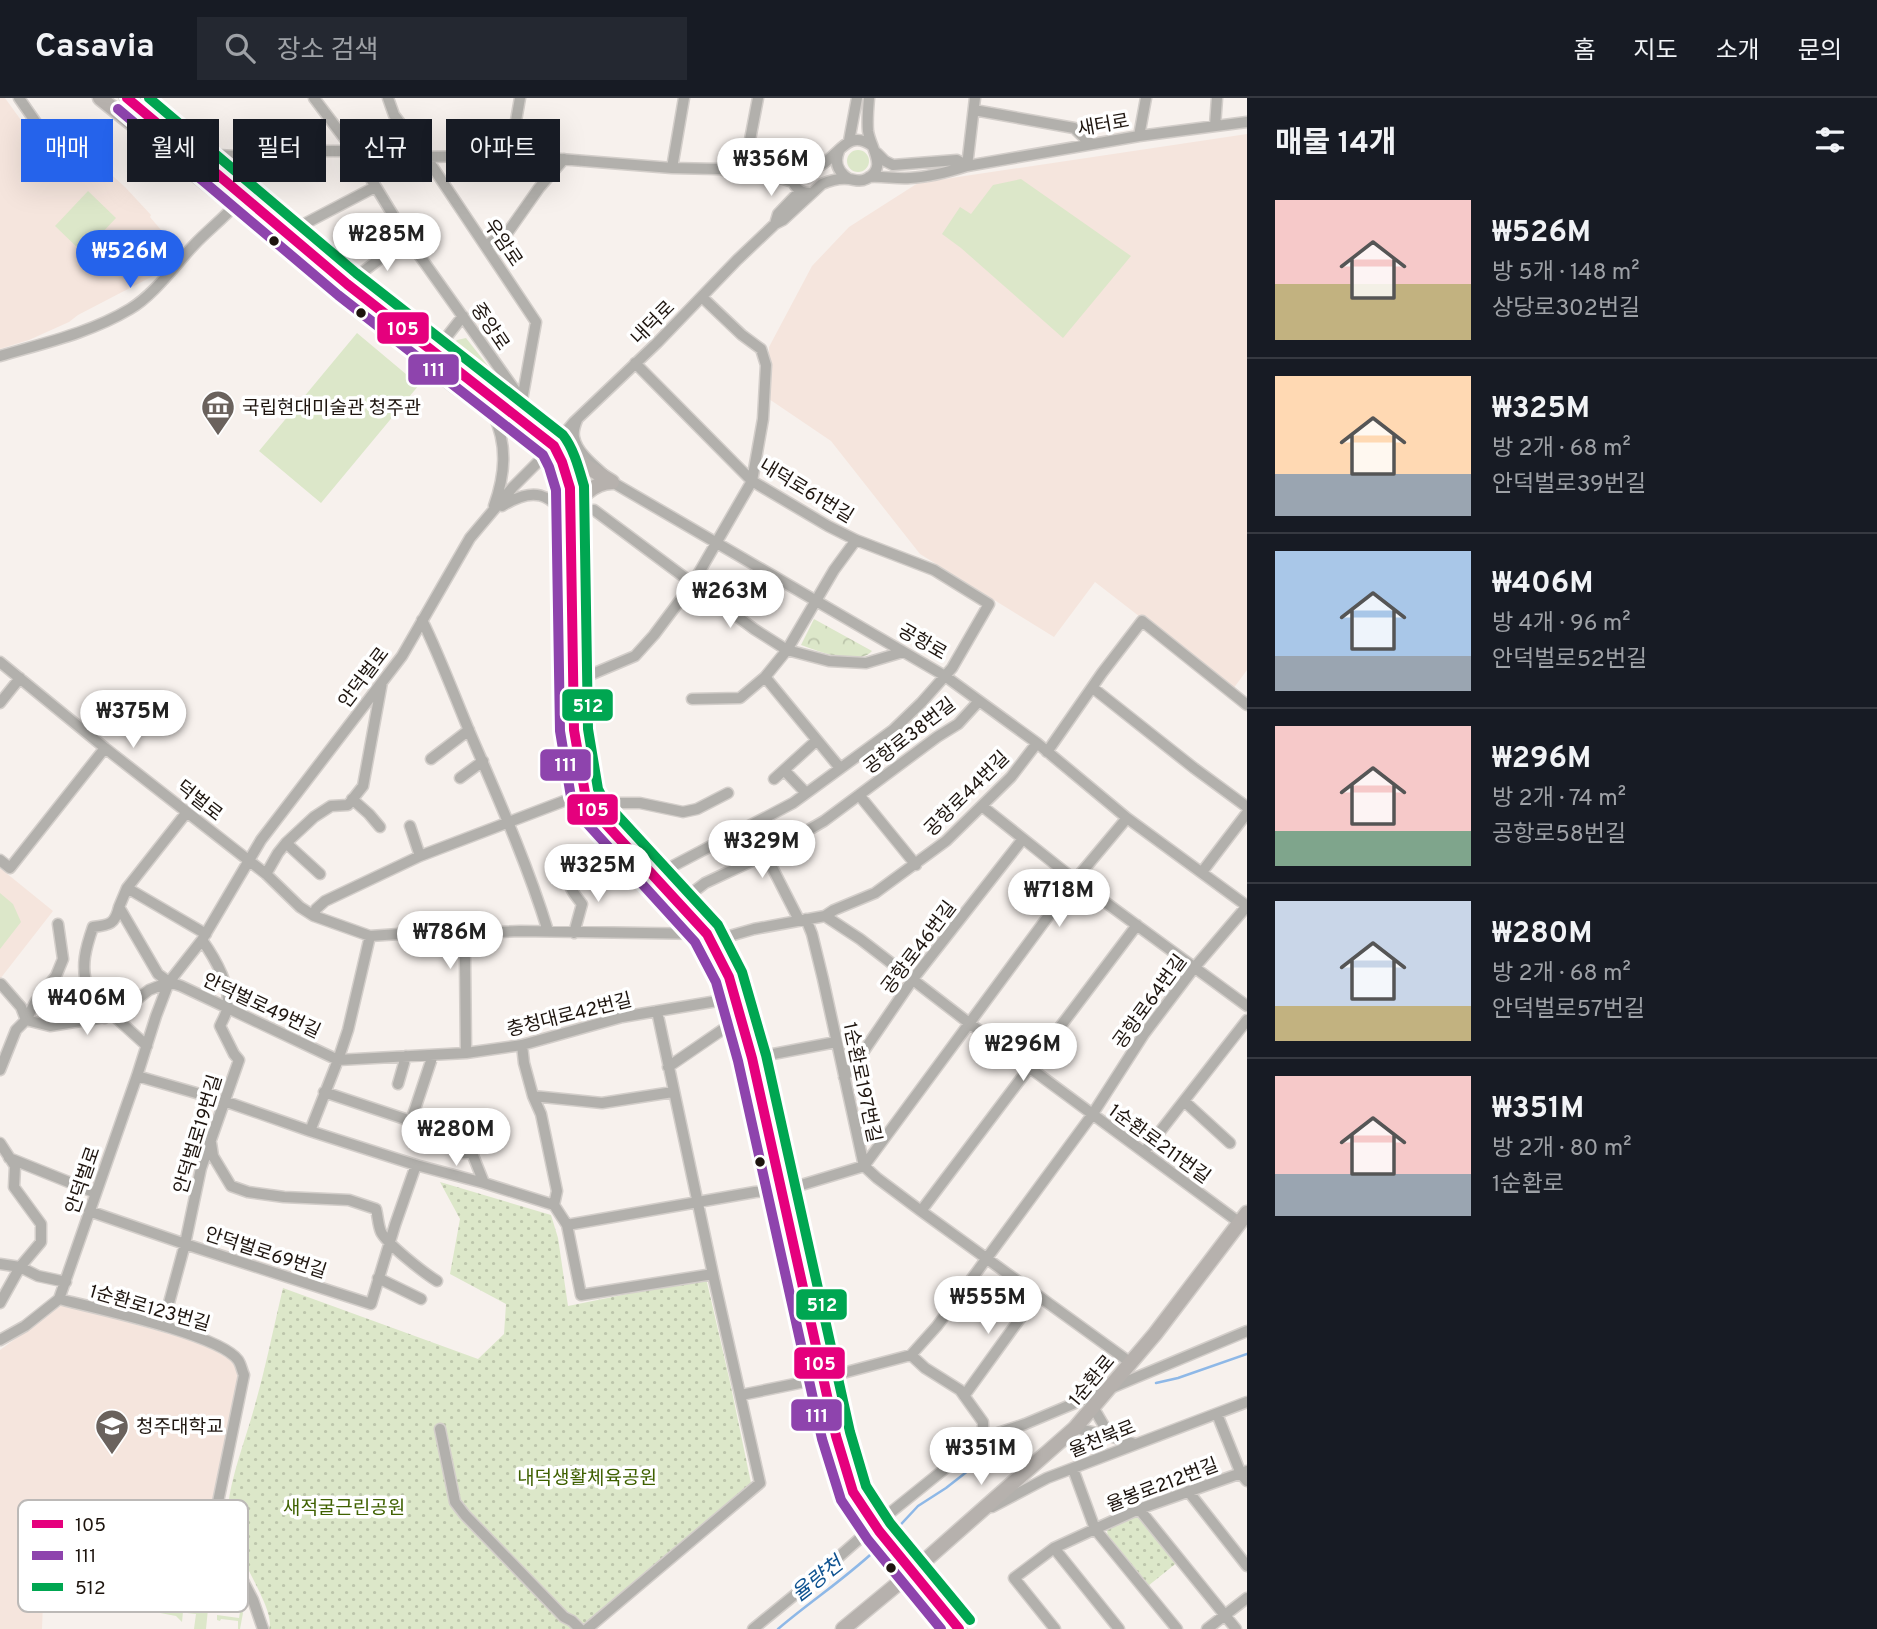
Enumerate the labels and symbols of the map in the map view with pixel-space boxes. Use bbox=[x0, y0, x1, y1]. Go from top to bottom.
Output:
street label: 새터로 bbox=[1075, 110, 1131, 142]
pin: ₩356M bbox=[722, 139, 820, 198]
pin: ₩285M bbox=[338, 214, 436, 273]
street label: 우암로 bbox=[478, 215, 527, 272]
pin: ₩526M bbox=[81, 230, 179, 290]
unlabelled marker bbox=[267, 234, 281, 248]
street label: 내덕로 bbox=[626, 296, 680, 350]
street label: 중앙로 bbox=[465, 299, 514, 356]
unlabelled marker bbox=[354, 306, 368, 320]
line badge: 105 bbox=[376, 311, 430, 345]
text: 105 bbox=[387, 318, 419, 342]
line badge: 111 bbox=[407, 353, 460, 386]
text: 111 bbox=[423, 359, 445, 383]
museum icon: 국립현대미술관 청주관 bbox=[199, 388, 237, 437]
place label: 국립현대미술관 청주관 bbox=[242, 397, 421, 421]
street label: 내덕로61번길 bbox=[754, 454, 858, 529]
pin: ₩263M bbox=[681, 570, 779, 630]
street label: 공항로 bbox=[893, 619, 951, 666]
street label: 안덕벌로 bbox=[334, 643, 395, 713]
line badge: 512 bbox=[561, 688, 614, 722]
pin: ₩375M bbox=[84, 690, 182, 750]
street label: 공항로38번길 bbox=[859, 693, 961, 780]
text: 512 bbox=[573, 695, 603, 719]
street label: 공항로44번길 bbox=[920, 747, 1015, 842]
line badge: 111 bbox=[539, 748, 592, 782]
text: 111 bbox=[555, 754, 577, 778]
street label: 덕벌로 bbox=[171, 776, 227, 827]
line badge: 105 bbox=[566, 793, 619, 826]
text: 105 bbox=[577, 799, 609, 823]
pin: ₩329M bbox=[713, 820, 811, 880]
pin: ₩325M bbox=[549, 844, 647, 904]
pin: ₩718M bbox=[1010, 870, 1108, 929]
street label: 공항로46번길 bbox=[877, 897, 962, 1000]
pin: ₩786M bbox=[401, 912, 499, 971]
street label: 공항로64번길 bbox=[1108, 950, 1193, 1054]
street label: 안덕벌로49번길 bbox=[198, 969, 324, 1045]
pin: ₩406M bbox=[38, 978, 136, 1037]
street label: 충청대로42번길 bbox=[504, 989, 635, 1043]
street label: 1순환로197번길 bbox=[837, 1020, 885, 1145]
pin: ₩296M bbox=[974, 1024, 1072, 1083]
street label: 안덕벌로19번길 bbox=[169, 1072, 228, 1197]
street label: 1순환로211번길 bbox=[1103, 1100, 1215, 1190]
pin: ₩280M bbox=[407, 1108, 505, 1168]
street label: 안덕벌로 bbox=[61, 1144, 107, 1218]
unlabelled marker bbox=[753, 1155, 767, 1169]
street label: 안덕벌로69번길 bbox=[201, 1223, 329, 1285]
pin: ₩555M bbox=[939, 1276, 1037, 1336]
street label: 1순환로123번길 bbox=[86, 1280, 213, 1338]
line badge: 512 bbox=[795, 1288, 848, 1321]
text: 512 bbox=[807, 1294, 837, 1318]
line badge: 105 bbox=[793, 1346, 846, 1380]
street label: 1순환로 bbox=[1064, 1351, 1121, 1412]
text: 105 bbox=[804, 1353, 836, 1377]
line badge: 111 bbox=[790, 1398, 843, 1432]
text: 111 bbox=[806, 1405, 828, 1429]
school or university icon: 청주대학교 bbox=[93, 1407, 131, 1456]
place label: 청주대학교 bbox=[136, 1416, 223, 1440]
street label: 율천북로 bbox=[1066, 1416, 1140, 1464]
pin: ₩351M bbox=[932, 1428, 1030, 1487]
street label: 율봉로212번길 bbox=[1103, 1454, 1222, 1518]
park label: 내덕생활체육공원 bbox=[517, 1467, 657, 1491]
park label: 새적굴근린공원 bbox=[283, 1497, 405, 1521]
legend bbox=[18, 1500, 248, 1612]
text: 105 bbox=[75, 1514, 106, 1538]
text: 111 bbox=[75, 1545, 96, 1569]
water label: 율량천 bbox=[787, 1550, 851, 1609]
unlabelled marker bbox=[884, 1561, 898, 1575]
text: 512 bbox=[75, 1577, 106, 1601]

